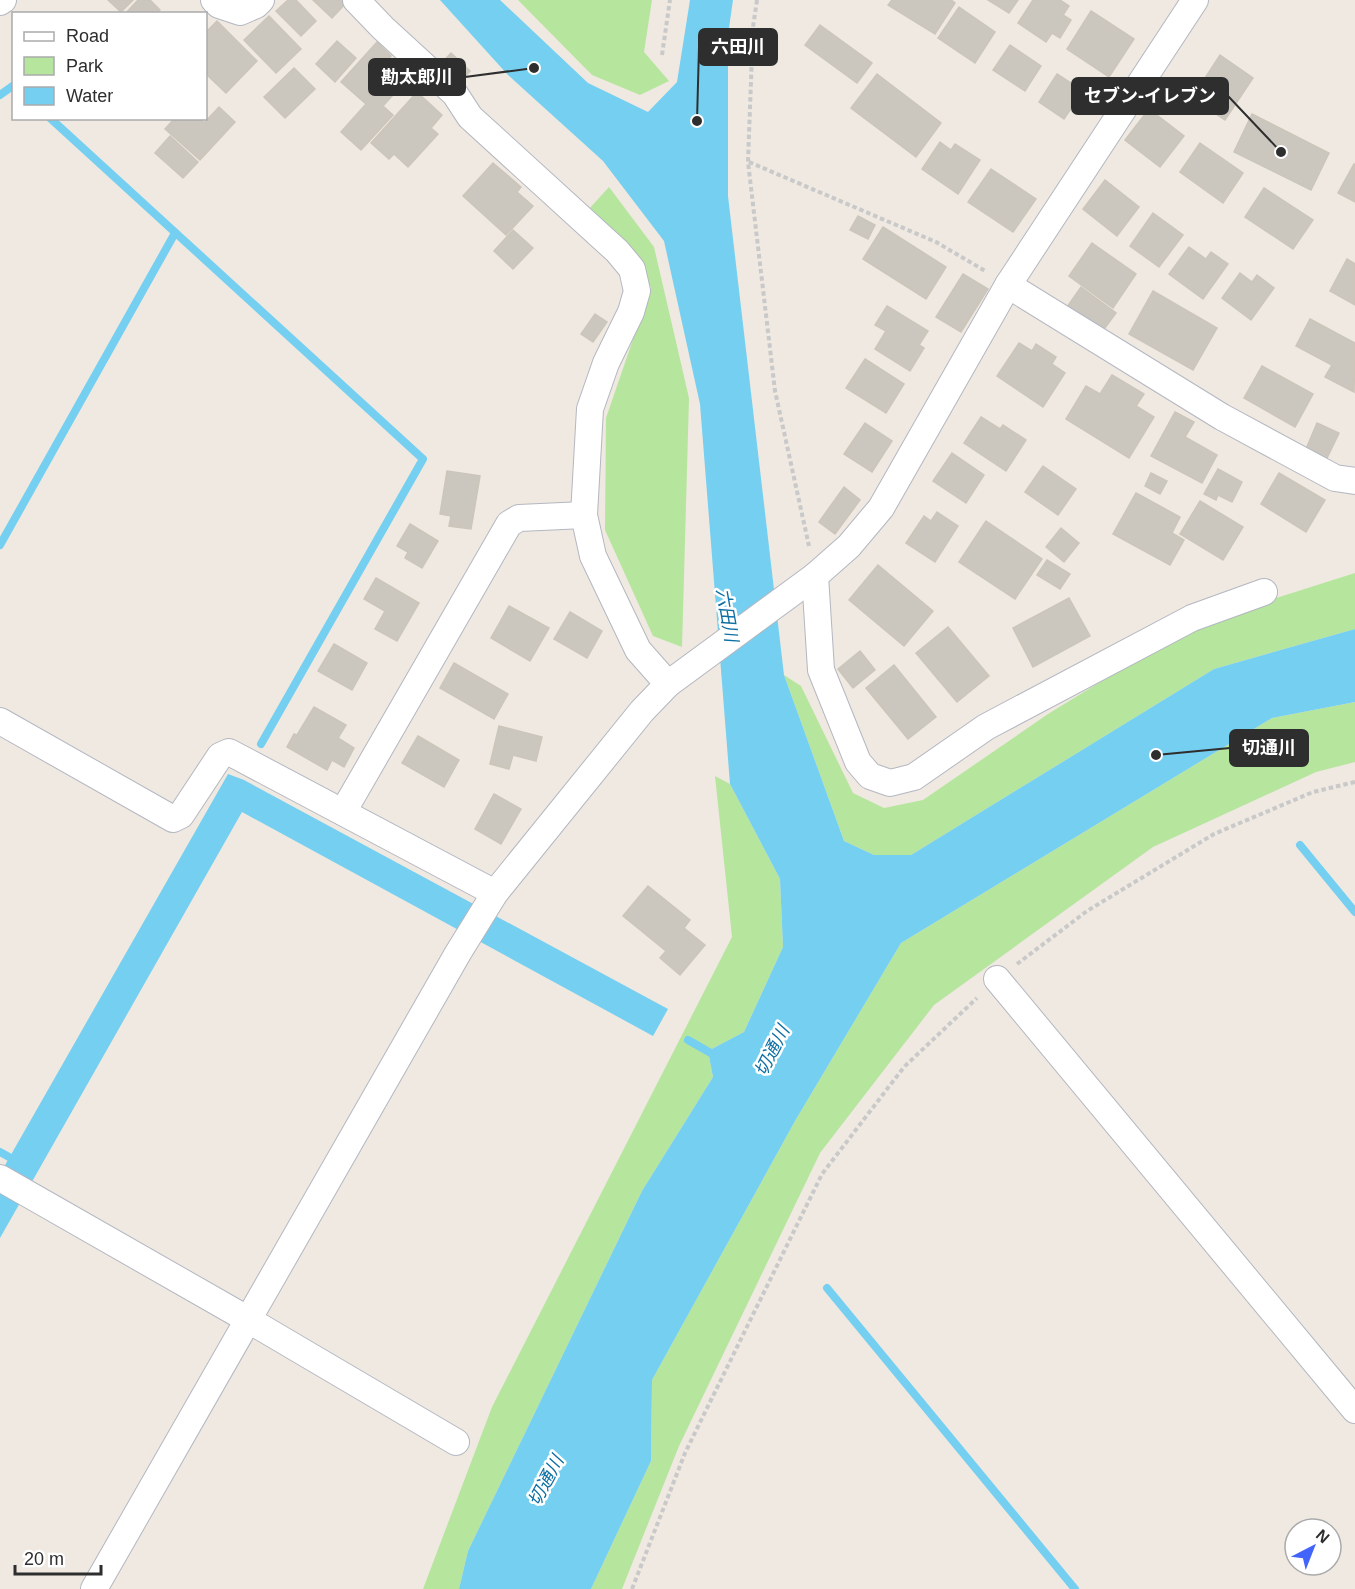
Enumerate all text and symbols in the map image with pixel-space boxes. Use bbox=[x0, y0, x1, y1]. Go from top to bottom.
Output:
legend bbox=[12, 12, 207, 120]
text: Road bbox=[66, 26, 109, 46]
callout: 六田川 bbox=[699, 29, 777, 65]
text: 六田川 bbox=[711, 37, 765, 57]
text: Park bbox=[66, 56, 104, 76]
callout: 勘太郎川 bbox=[369, 59, 465, 95]
text: 勘太郎川 bbox=[381, 67, 453, 87]
callout: セブン-イレブン bbox=[1072, 78, 1228, 114]
text: Water bbox=[66, 86, 113, 106]
text: セブン-イレブン bbox=[1084, 86, 1216, 106]
water label: 六田川 bbox=[712, 587, 742, 645]
callout: 切通川 bbox=[1230, 730, 1308, 766]
text: 切通川 bbox=[1242, 738, 1296, 758]
water label: 切通川 bbox=[751, 1021, 794, 1080]
water label: 切通川 bbox=[524, 1451, 568, 1510]
north arrow bbox=[1283, 1517, 1343, 1577]
text: N bbox=[1313, 1526, 1333, 1546]
scale bar bbox=[15, 1538, 100, 1576]
text: 20 m bbox=[24, 1549, 64, 1569]

